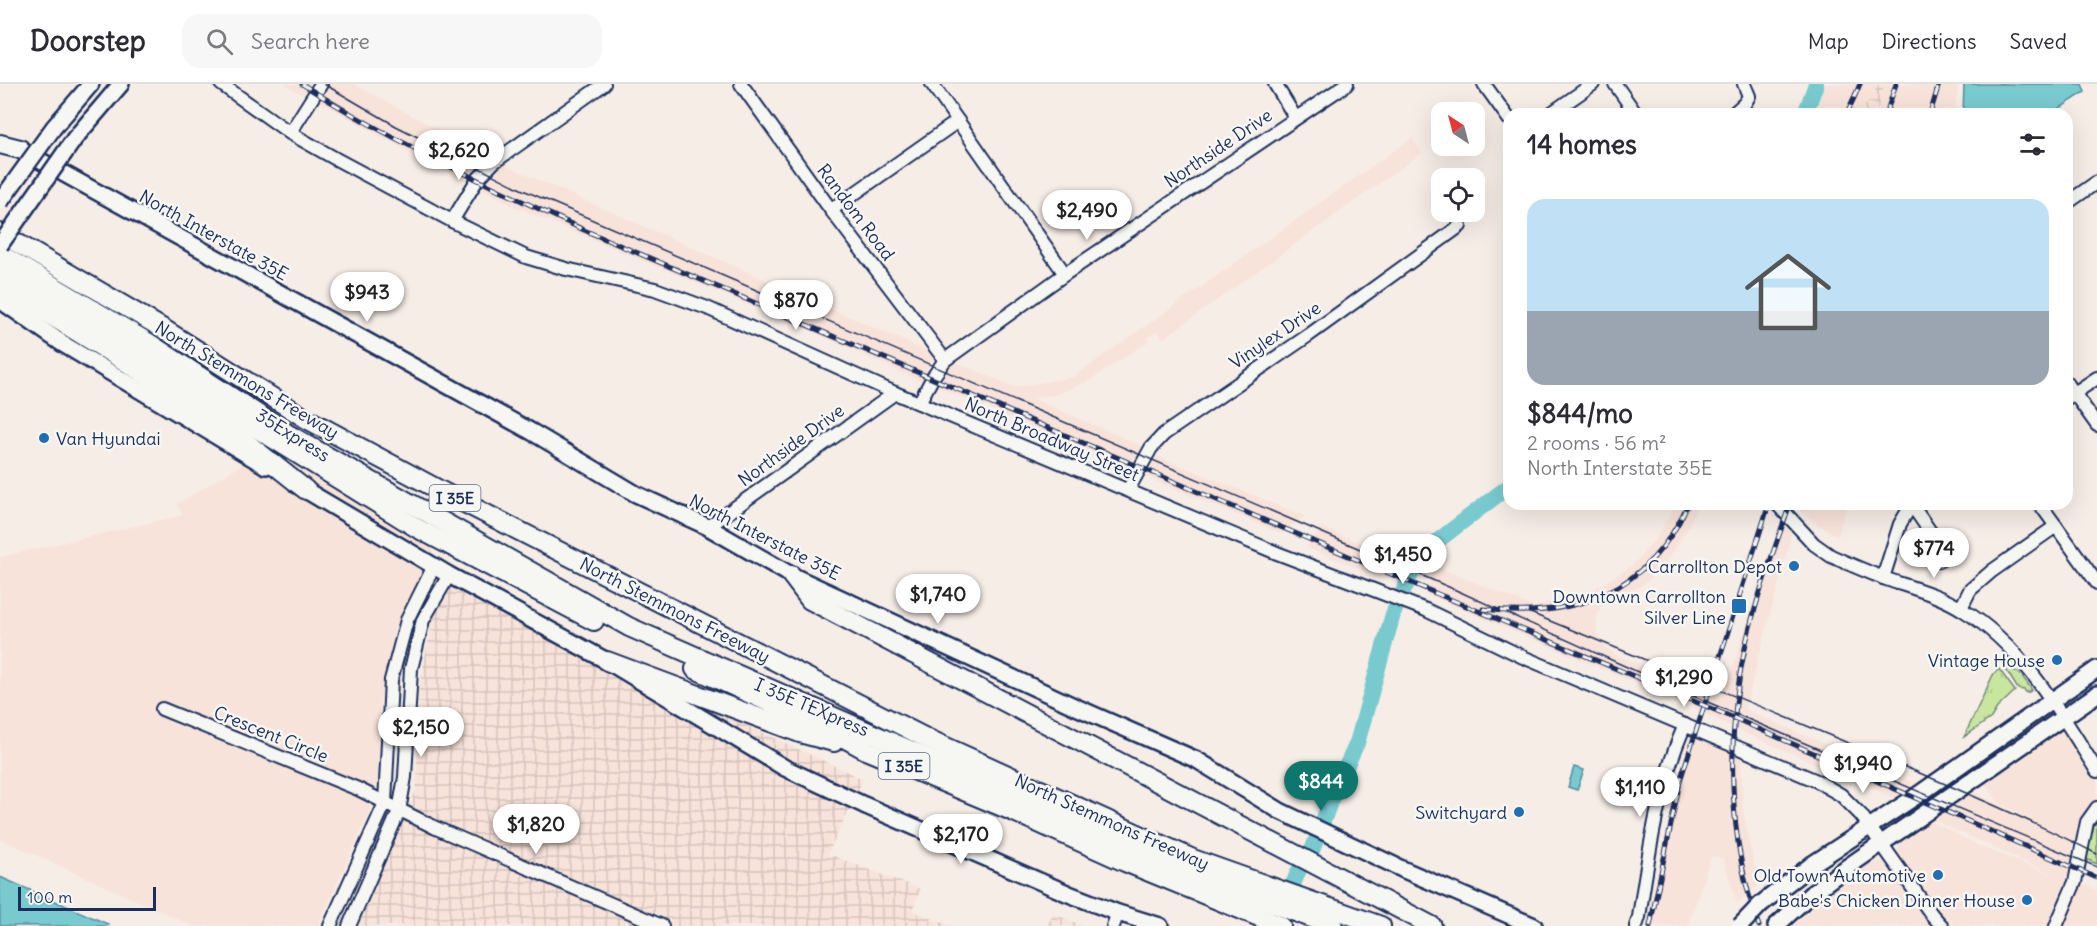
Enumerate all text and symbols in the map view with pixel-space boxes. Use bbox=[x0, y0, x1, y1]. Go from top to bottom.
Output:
search box bbox=[182, 14, 602, 68]
text: Doorstep bbox=[30, 23, 146, 59]
icon: search bbox=[203, 25, 236, 58]
text: Search here bbox=[251, 27, 370, 55]
text: Map bbox=[1808, 28, 1849, 55]
text: Directions bbox=[1882, 28, 1976, 55]
text: Saved bbox=[2009, 28, 2067, 55]
north arrow bbox=[1431, 102, 1485, 156]
map controls bbox=[1431, 102, 1485, 222]
street label: Northside Drive bbox=[1160, 103, 1276, 193]
text: 14 homes bbox=[1527, 128, 1637, 161]
icon: filters bbox=[2016, 128, 2049, 161]
pin: $2,620 bbox=[410, 130, 508, 181]
text: $2,620 bbox=[428, 137, 490, 162]
street label: Random Road bbox=[812, 159, 900, 265]
button: locate bbox=[1431, 168, 1485, 222]
street label: North Interstate 35E bbox=[135, 184, 293, 286]
pin: $2,490 bbox=[1038, 190, 1136, 241]
text: $2,490 bbox=[1056, 197, 1118, 222]
icon: home bbox=[1734, 238, 1842, 346]
pin: $943 bbox=[331, 272, 403, 323]
text: $943 bbox=[344, 279, 390, 304]
pin: $870 bbox=[760, 280, 832, 331]
text: $870 bbox=[773, 287, 819, 312]
street label: Vinylex Drive bbox=[1225, 296, 1325, 374]
street label: North Stemmons Freeway bbox=[151, 316, 343, 444]
street label: North Broadway Street bbox=[961, 392, 1143, 486]
text: $844/mo bbox=[1527, 397, 1633, 430]
street label: Northside Drive bbox=[733, 399, 849, 491]
street label: 35Express bbox=[252, 403, 334, 467]
place label: Van Hyundai bbox=[56, 427, 160, 450]
text: 2 rooms · 56 m² bbox=[1527, 430, 1667, 455]
marker: Van Hyundai bbox=[37, 431, 51, 445]
text: North Interstate 35E bbox=[1527, 455, 1712, 480]
road number: I 35E bbox=[430, 485, 480, 511]
street label: North Interstate 35E bbox=[685, 489, 845, 585]
pin: $774 bbox=[1898, 528, 1970, 579]
pin: $1,450 bbox=[1354, 534, 1452, 585]
text: $774 bbox=[1913, 535, 1955, 560]
text: $1,450 bbox=[1374, 541, 1432, 566]
street label: North Stemmons Freeway bbox=[576, 552, 774, 668]
place label: Carrollton Depot bbox=[1648, 555, 1782, 578]
marker: Carrollton Depot bbox=[1787, 559, 1801, 573]
pin: $1,740 bbox=[889, 574, 987, 625]
text: $1,740 bbox=[910, 581, 966, 606]
place label: Downtown Carrollton Silver Line bbox=[1552, 585, 1726, 629]
marker: Downtown Carrollton Silver Line bbox=[1730, 597, 1748, 615]
place label: Vintage House bbox=[1928, 649, 2045, 672]
marker: Vintage House bbox=[2050, 653, 2064, 667]
pin: $1,290 bbox=[1635, 657, 1733, 708]
text: $1,290 bbox=[1655, 664, 1713, 689]
street label: I 35E TEXpress bbox=[751, 673, 873, 741]
street label: Crescent Circle bbox=[210, 701, 332, 767]
pin: $2,150 bbox=[372, 707, 470, 758]
text: $2,150 bbox=[392, 714, 450, 739]
pin: $1,940 bbox=[1814, 743, 1912, 794]
text: $1,940 bbox=[1833, 750, 1893, 775]
road number: I 35E bbox=[878, 753, 930, 779]
pin: $844 bbox=[1285, 761, 1357, 812]
pin: $1,110 bbox=[1591, 767, 1689, 818]
text: $844 bbox=[1298, 768, 1344, 793]
street label: North Stemmons Freeway bbox=[1011, 769, 1213, 875]
text: $1,110 bbox=[1614, 774, 1666, 799]
place label: Switchyard bbox=[1415, 801, 1507, 824]
pin: $1,820 bbox=[487, 804, 585, 855]
marker: Switchyard bbox=[1512, 805, 1526, 819]
text: $1,820 bbox=[507, 811, 565, 836]
pin: $2,170 bbox=[912, 814, 1010, 865]
text: $2,170 bbox=[933, 821, 989, 846]
place label: Old Town Automotive bbox=[1753, 864, 1926, 887]
marker: Old Town Automotive bbox=[1931, 868, 1945, 882]
scale bar bbox=[18, 884, 156, 912]
text: 100 m bbox=[27, 887, 72, 907]
place label: Babe's Chicken Dinner House bbox=[1778, 889, 2015, 912]
marker: Babe's Chicken Dinner House bbox=[2020, 893, 2034, 907]

